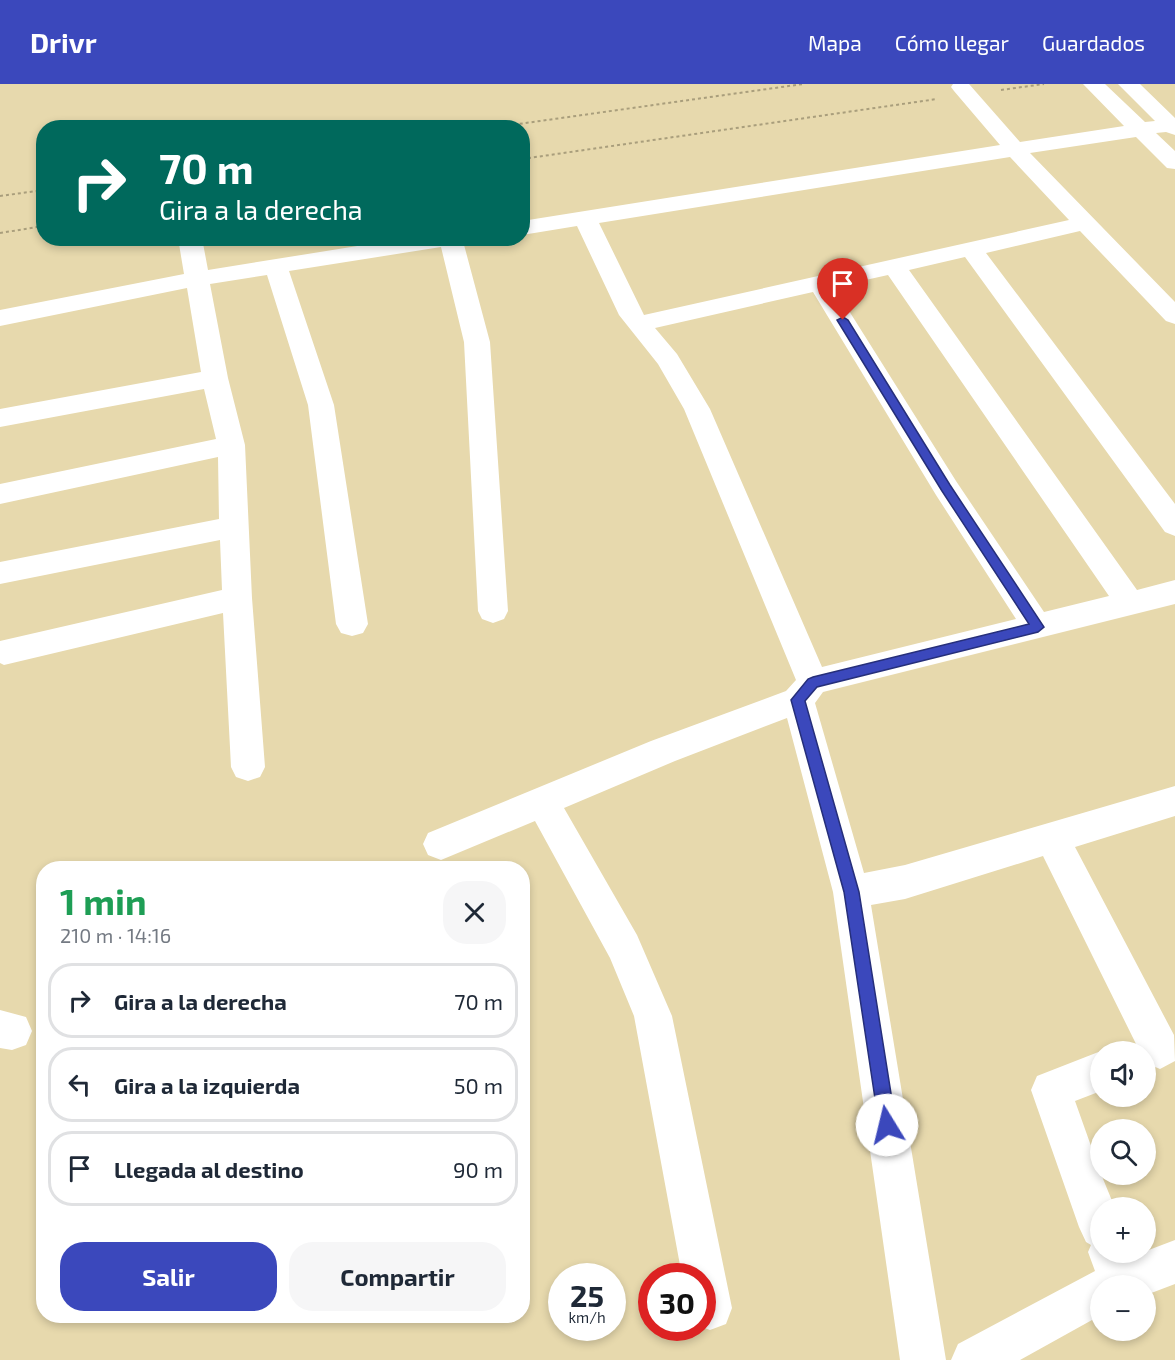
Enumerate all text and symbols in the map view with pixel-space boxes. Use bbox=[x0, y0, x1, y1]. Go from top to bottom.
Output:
text: Drivr bbox=[30, 25, 97, 59]
text: Mapa bbox=[808, 30, 862, 55]
text: Cómo llegar bbox=[895, 30, 1009, 55]
text: Guardados bbox=[1042, 30, 1145, 55]
text: 70 m bbox=[159, 142, 254, 192]
icon: right bbox=[60, 144, 138, 222]
text: Gira a la derecha bbox=[159, 193, 363, 225]
pin bbox=[817, 258, 868, 320]
icon: arrive bbox=[826, 267, 859, 300]
text: 1 min bbox=[60, 879, 147, 922]
button: close bbox=[443, 881, 506, 944]
text: 210 m · 14:16 bbox=[60, 923, 171, 947]
icon: right bbox=[63, 984, 96, 1017]
text: Gira a la derecha bbox=[114, 988, 287, 1014]
text: 70 m bbox=[454, 988, 503, 1014]
map controls bbox=[1090, 1041, 1156, 1341]
button: sound bbox=[1090, 1041, 1156, 1107]
icon: left bbox=[63, 1068, 96, 1101]
text: Gira a la izquierda bbox=[114, 1072, 300, 1098]
text: 50 m bbox=[454, 1072, 503, 1098]
position arrow bbox=[855, 1093, 919, 1157]
button: search bbox=[1090, 1119, 1156, 1185]
icon: arrive bbox=[63, 1152, 96, 1185]
text: Llegada al destino bbox=[114, 1156, 304, 1182]
text: 90 m bbox=[453, 1156, 503, 1182]
button: + bbox=[1090, 1197, 1156, 1263]
button: Salir bbox=[60, 1242, 277, 1311]
button: Compartir bbox=[289, 1242, 506, 1311]
speed limit sign: 30 bbox=[638, 1263, 716, 1341]
button: − bbox=[1090, 1275, 1156, 1341]
text: 25 bbox=[570, 1277, 604, 1313]
text: km/h bbox=[568, 1308, 606, 1326]

